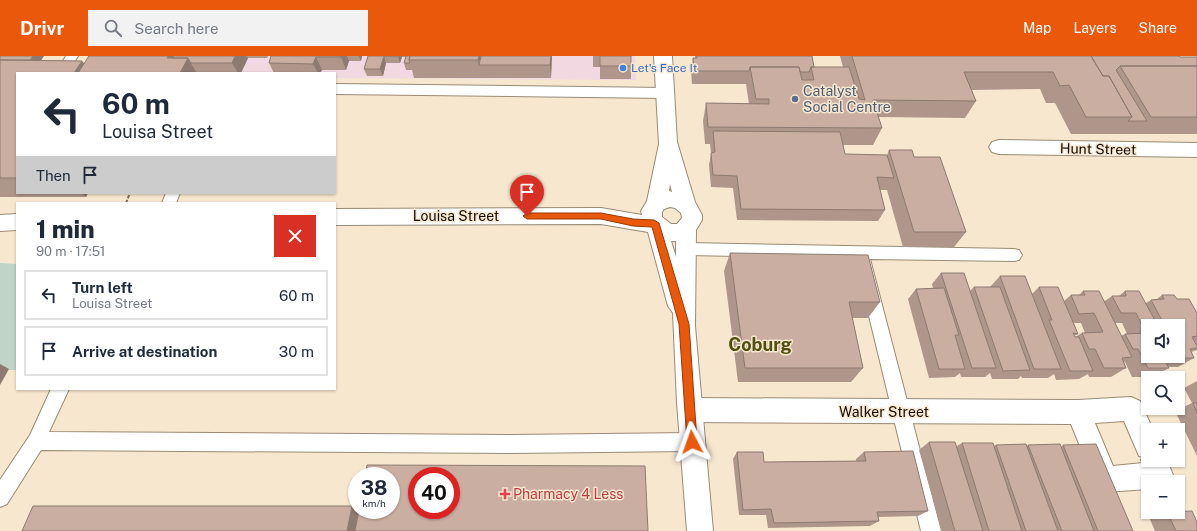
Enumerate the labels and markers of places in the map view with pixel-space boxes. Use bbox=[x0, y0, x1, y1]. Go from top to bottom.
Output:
place label: Let's Face It bbox=[631, 61, 698, 75]
marker: Let's Face It bbox=[618, 63, 628, 73]
place label: Catalyst Social Centre bbox=[803, 83, 891, 115]
marker: Catalyst Social Centre bbox=[790, 94, 800, 104]
pin bbox=[510, 175, 544, 216]
place label: Pharmacy 4 Less bbox=[513, 486, 623, 502]
marker: Pharmacy 4 Less bbox=[500, 489, 510, 499]

